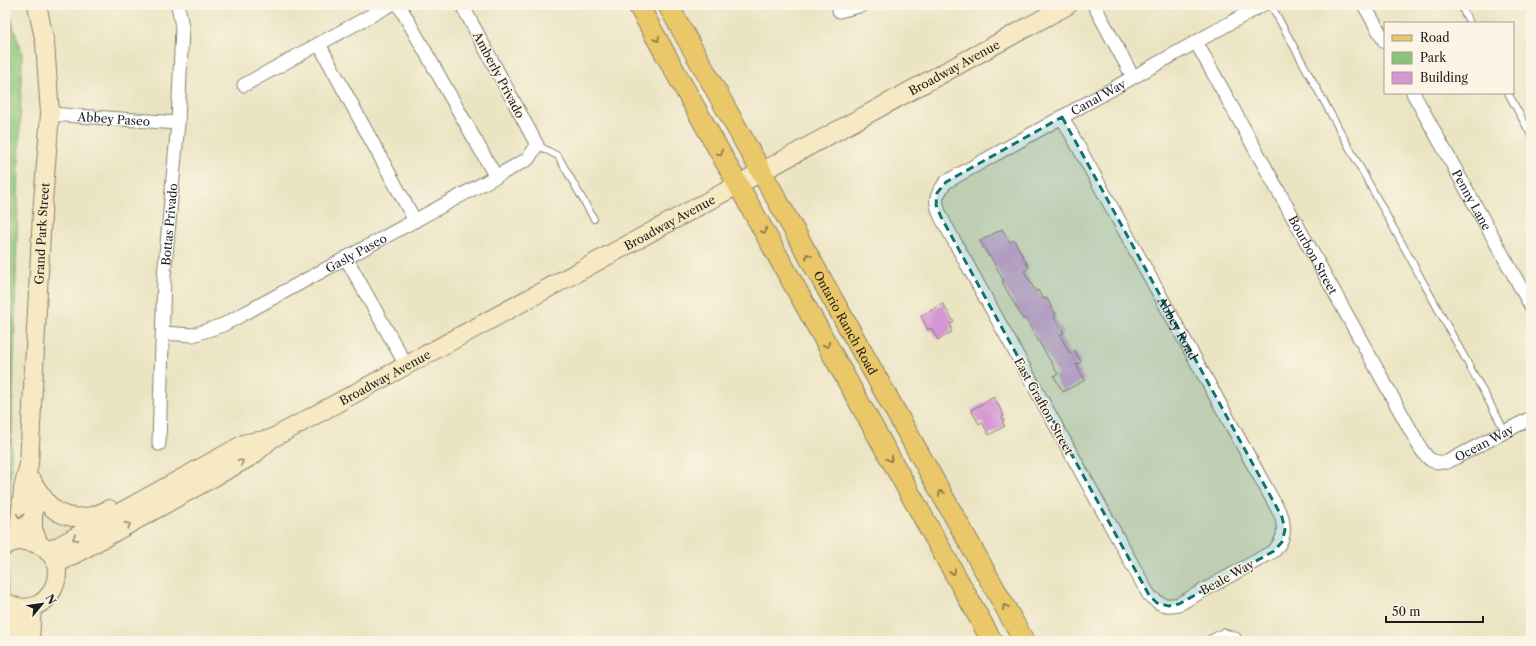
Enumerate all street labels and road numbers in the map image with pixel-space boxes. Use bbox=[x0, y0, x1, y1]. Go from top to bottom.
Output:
street label: Amberly Privado bbox=[469, 28, 528, 121]
street label: Broadway Avenue bbox=[906, 36, 1002, 98]
street label: Canal Way bbox=[1068, 75, 1128, 118]
street label: Abbey Paseo bbox=[76, 108, 151, 129]
street label: Penny Lane bbox=[1449, 167, 1495, 233]
street label: Grand Park Street bbox=[31, 181, 52, 285]
street label: Bottas Privado bbox=[158, 182, 180, 266]
street label: Broadway Avenue bbox=[621, 191, 718, 253]
street label: Bourbon Street bbox=[1286, 213, 1342, 297]
street label: Gasly Paseo bbox=[323, 230, 389, 275]
street label: Ontario Ranch Road bbox=[811, 268, 881, 378]
street label: Abbey Road bbox=[1154, 293, 1202, 363]
street label: Broadway Avenue bbox=[337, 346, 433, 408]
street label: East Grafton Street bbox=[1011, 355, 1077, 458]
street label: Ocean Way bbox=[1452, 421, 1516, 464]
street label: Beale Way bbox=[1197, 556, 1257, 598]

